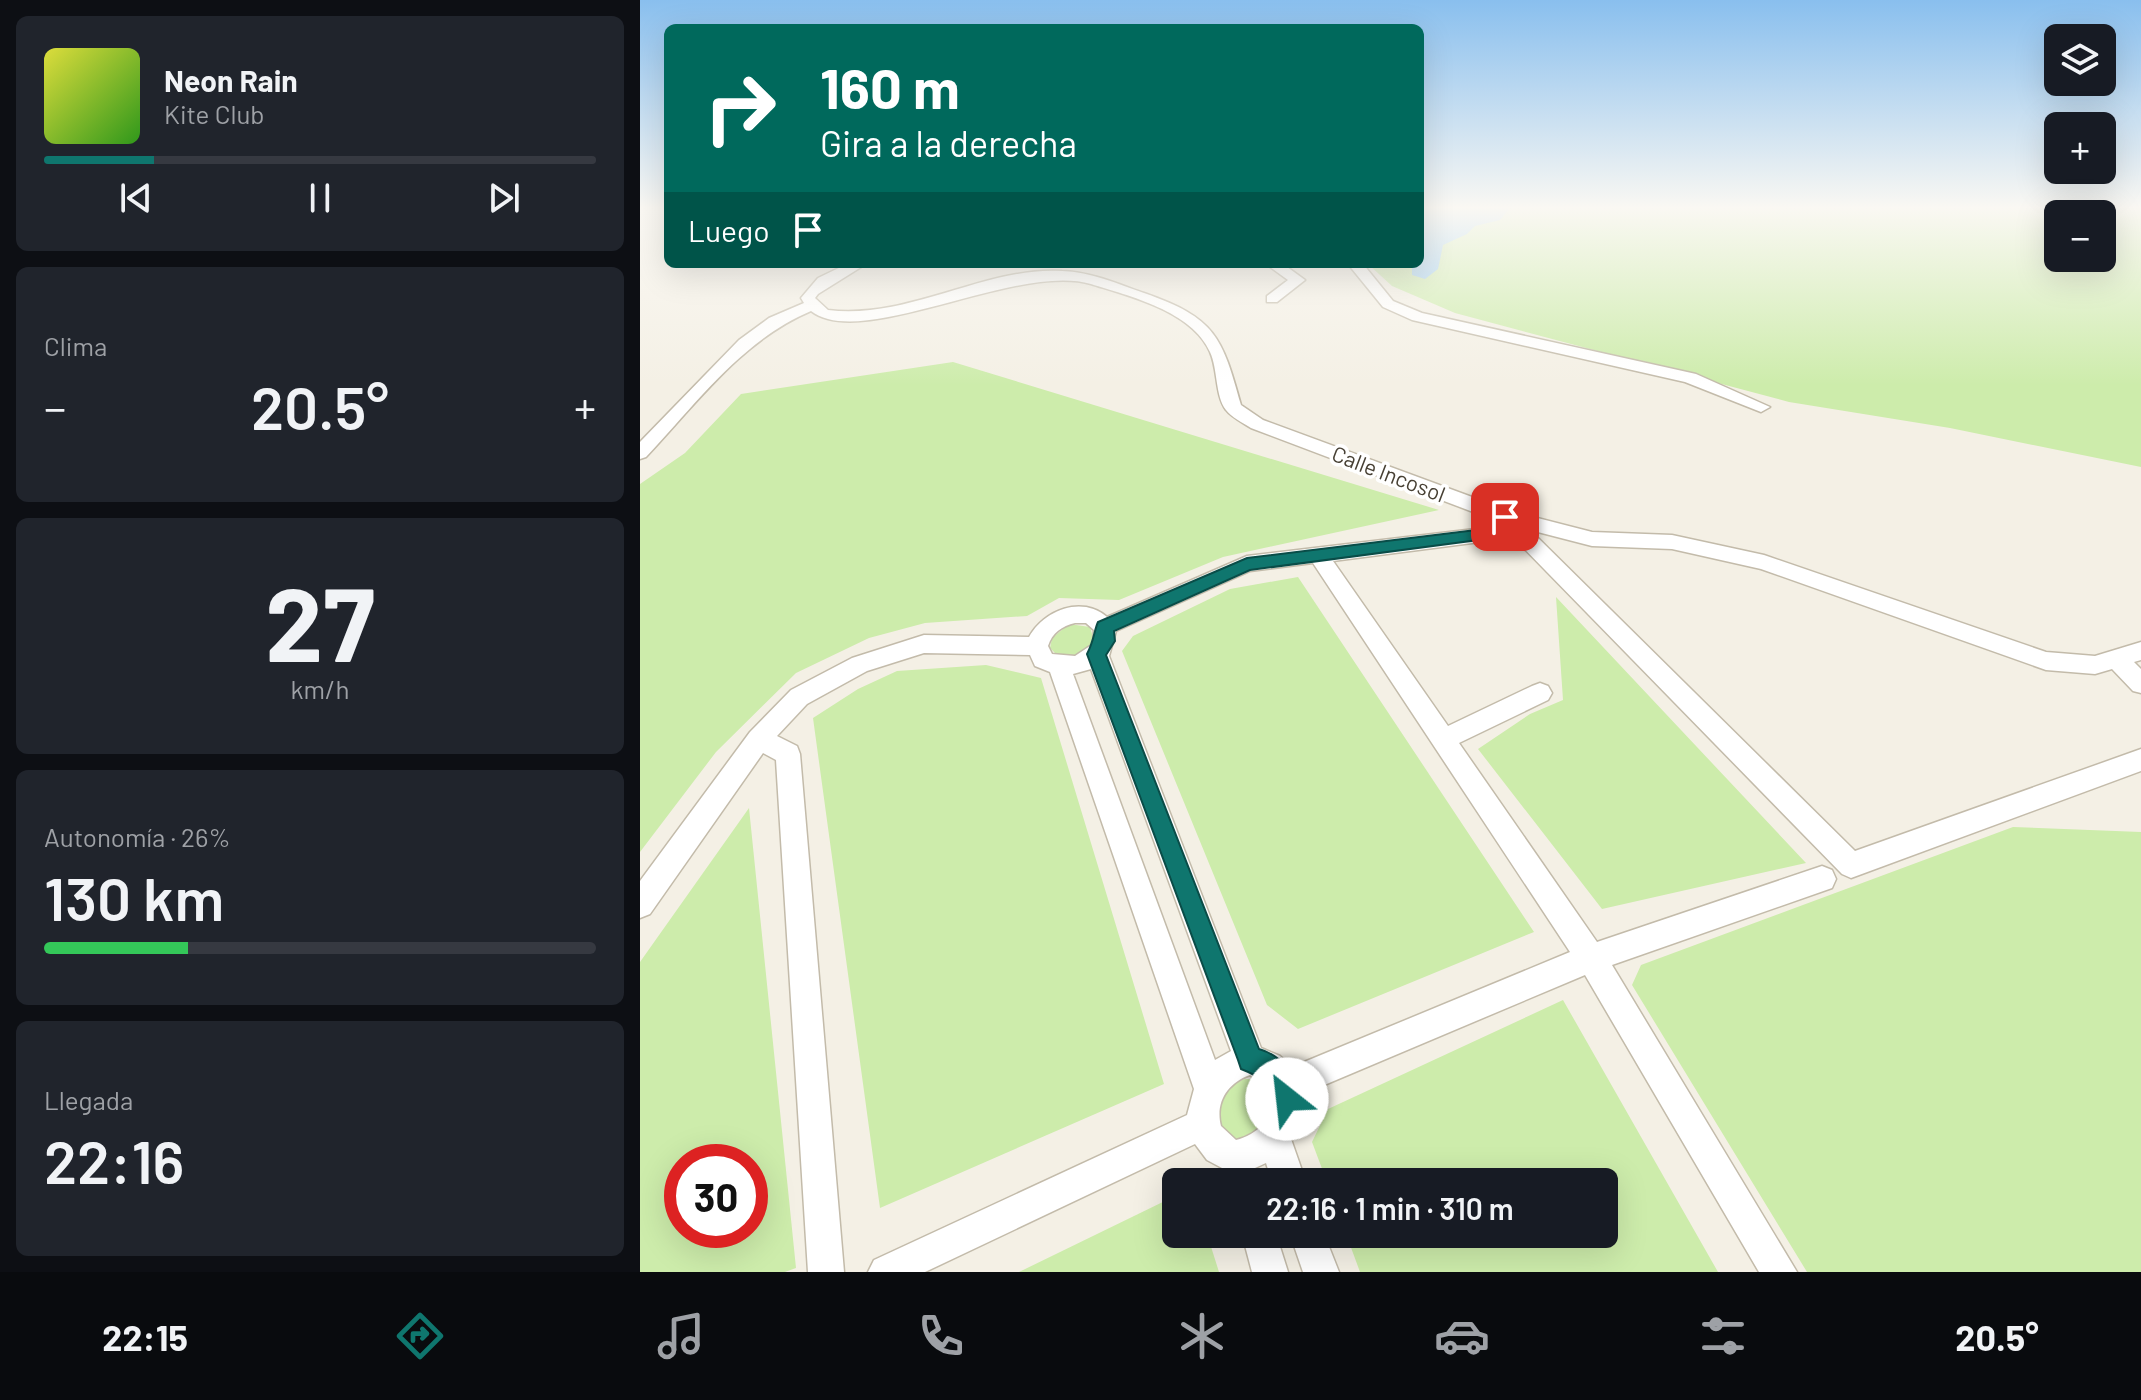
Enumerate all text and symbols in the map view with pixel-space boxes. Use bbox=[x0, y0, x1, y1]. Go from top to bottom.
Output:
map controls bbox=[2044, 24, 2116, 272]
button: layers bbox=[2044, 24, 2116, 96]
text: 160 m bbox=[820, 53, 960, 120]
icon: right bbox=[688, 56, 792, 160]
text: Neon Rain bbox=[164, 62, 298, 98]
text: Kite Club bbox=[164, 98, 265, 129]
button: + bbox=[2044, 112, 2116, 184]
text: Gira a la derecha bbox=[820, 121, 1077, 164]
icon: previous bbox=[114, 176, 158, 220]
icon: pause bbox=[298, 176, 342, 220]
icon: next bbox=[482, 176, 526, 220]
button: − bbox=[2044, 200, 2116, 272]
icon: arrive bbox=[786, 208, 830, 252]
text: Luego bbox=[688, 212, 770, 248]
text: Clima bbox=[44, 330, 107, 361]
text: 20.5° bbox=[251, 370, 389, 442]
text: − bbox=[44, 380, 66, 433]
text: + bbox=[574, 380, 596, 433]
street label: Calle Incosol bbox=[1329, 440, 1449, 506]
pin bbox=[1471, 483, 1539, 551]
icon: arrive bbox=[1483, 495, 1527, 539]
text: 27 bbox=[265, 558, 375, 683]
text: km/h bbox=[291, 673, 349, 704]
text: Autonomía · 26% bbox=[44, 821, 231, 852]
text: 130 km bbox=[44, 861, 224, 933]
position arrow bbox=[1245, 1057, 1329, 1141]
text: Llegada bbox=[44, 1084, 133, 1115]
text: 22:16 bbox=[44, 1124, 184, 1196]
speed limit sign: 30 bbox=[664, 1144, 768, 1248]
text: 22:16 · 1 min · 310 m bbox=[1266, 1190, 1514, 1226]
icon: directions bbox=[392, 1308, 448, 1364]
icon: music bbox=[653, 1308, 709, 1364]
icon: phone bbox=[913, 1308, 969, 1364]
icon: climate bbox=[1174, 1308, 1230, 1364]
icon: car bbox=[1434, 1308, 1490, 1364]
icon: filters bbox=[1695, 1308, 1751, 1364]
text: 22:15 bbox=[102, 1315, 188, 1358]
text: 20.5° bbox=[1955, 1315, 2039, 1358]

